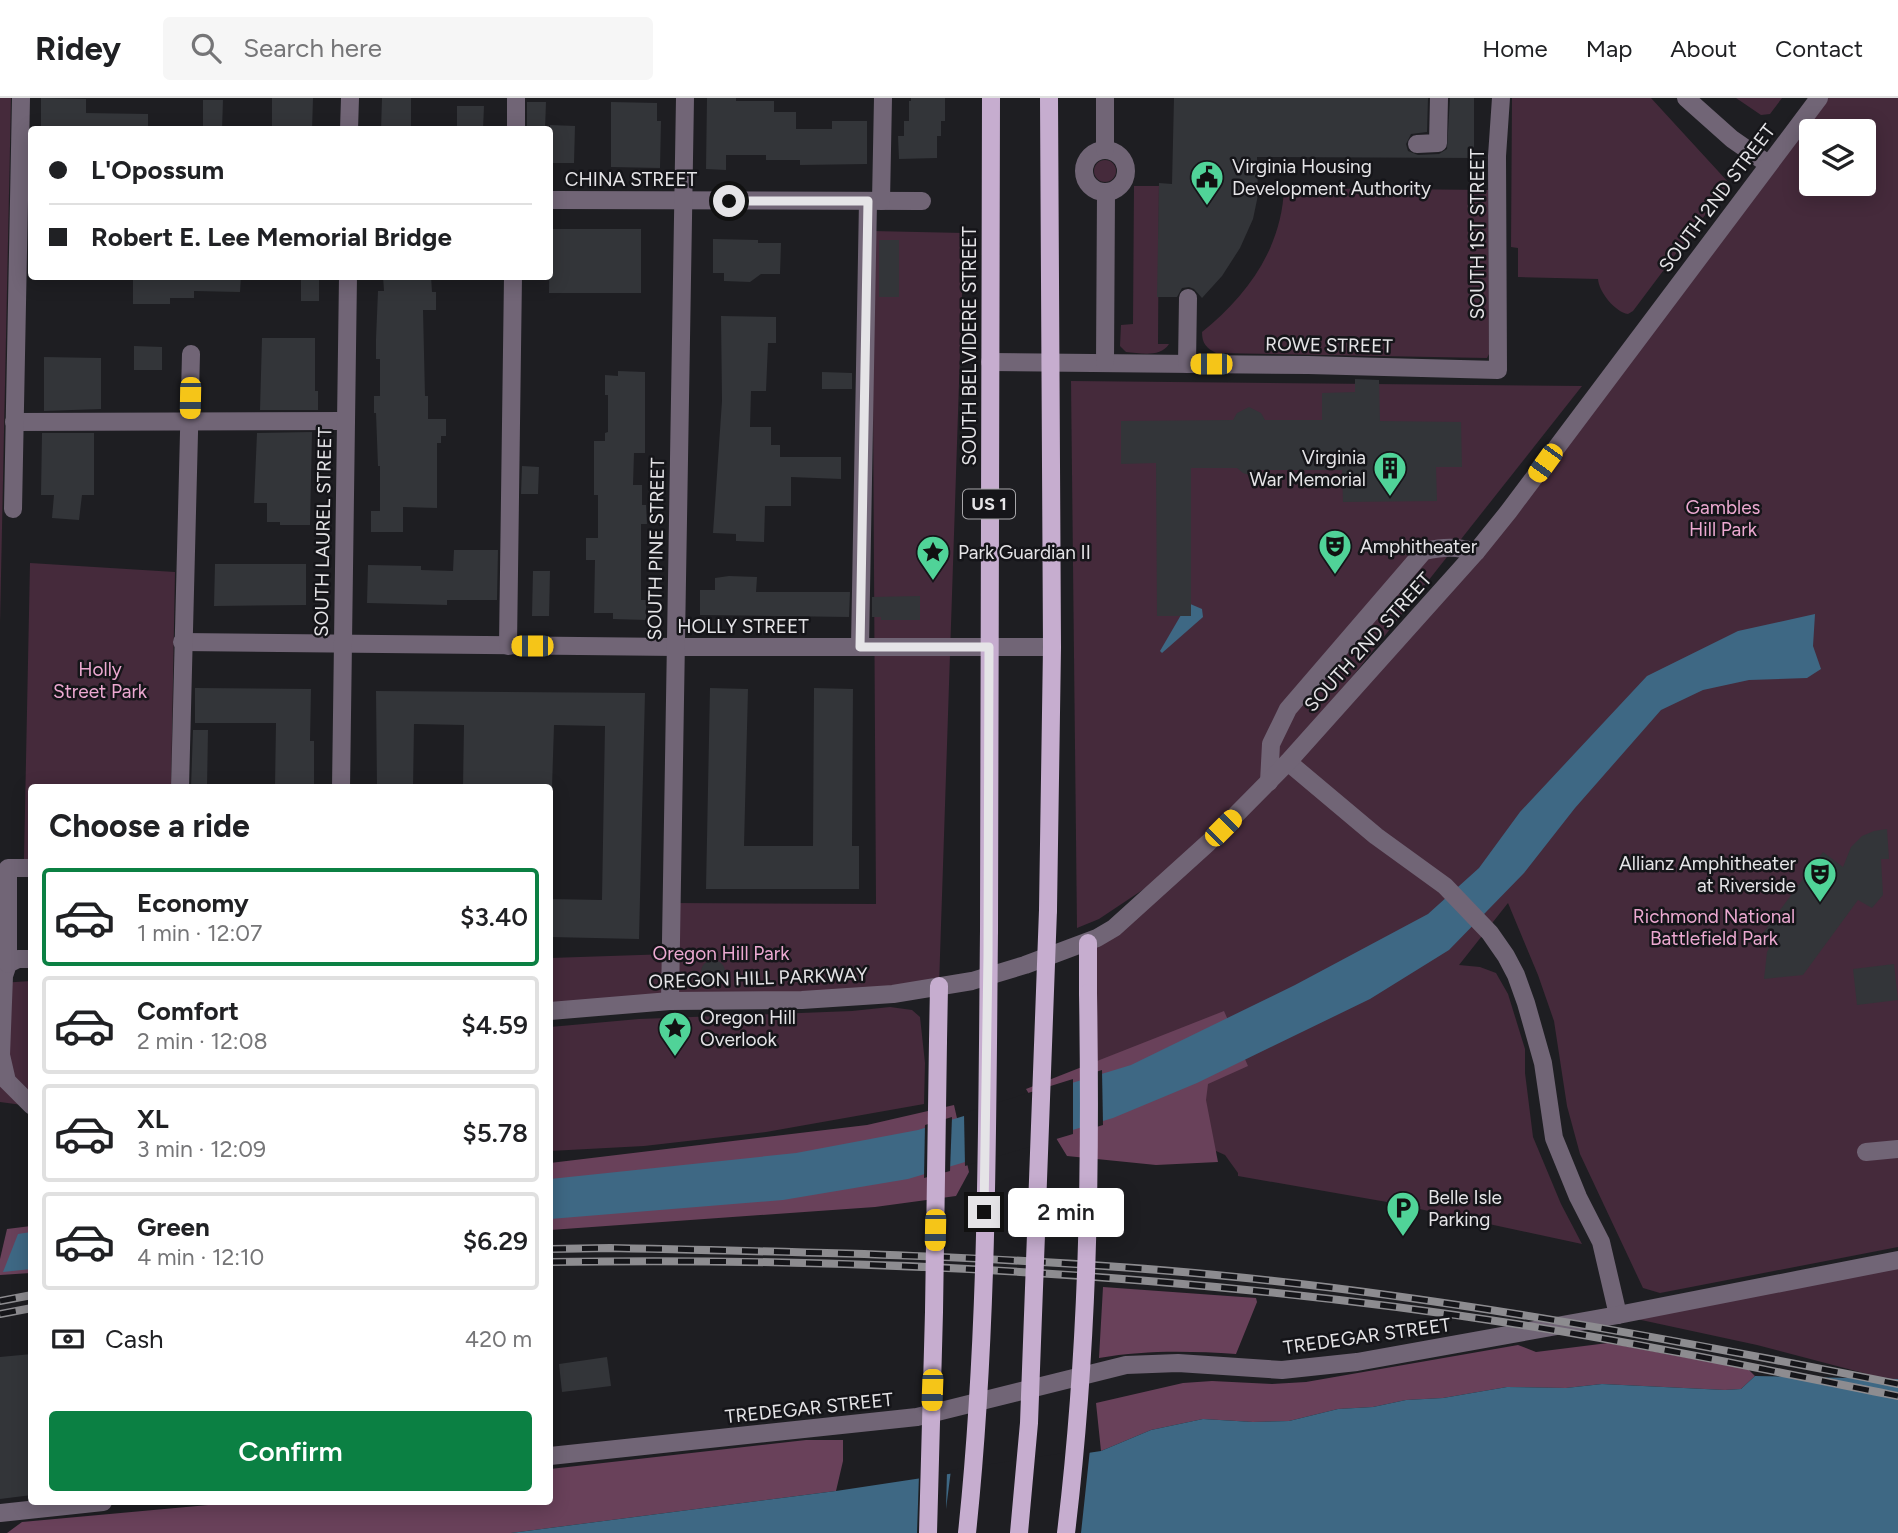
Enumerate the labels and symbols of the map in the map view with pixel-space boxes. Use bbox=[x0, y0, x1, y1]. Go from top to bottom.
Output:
street label: SOUTH 2ND STREET bbox=[1654, 119, 1780, 276]
street label: SOUTH 1ST STREET bbox=[1466, 148, 1489, 319]
place label: Virginia Housing Development Authority bbox=[1232, 155, 1431, 200]
public building icon: Virginia Housing Development Authority bbox=[1188, 158, 1226, 207]
street label: CHINA STREET bbox=[565, 168, 698, 191]
route start bbox=[713, 185, 745, 217]
street label: SOUTH BELVIDERE STREET bbox=[958, 226, 981, 466]
street label: ROWE STREET bbox=[1265, 332, 1394, 358]
car bbox=[1191, 354, 1233, 375]
car bbox=[180, 377, 201, 419]
street label: SOUTH LAUREL STREET bbox=[310, 426, 336, 637]
car bbox=[1525, 440, 1566, 486]
place label: Virginia War Memorial bbox=[1249, 446, 1366, 491]
building icon: Virginia War Memorial bbox=[1371, 449, 1409, 498]
street label: SOUTH PINE STREET bbox=[643, 457, 669, 641]
road number: US 1 bbox=[963, 490, 1015, 518]
park label: Gambles Hill Park bbox=[1686, 496, 1761, 541]
theatre icon: Amphitheater bbox=[1316, 527, 1354, 576]
place icon: Park Guardian II bbox=[914, 533, 952, 582]
place label: Amphitheater bbox=[1360, 535, 1478, 558]
place label: Park Guardian II bbox=[958, 541, 1091, 564]
street label: SOUTH 2ND STREET bbox=[1299, 567, 1437, 716]
street label: HOLLY STREET bbox=[677, 615, 809, 638]
car bbox=[512, 636, 554, 657]
park label: Holly Street Park bbox=[53, 658, 148, 703]
car bbox=[1201, 806, 1246, 850]
place label: Allianz Amphitheater at Riverside bbox=[1619, 852, 1797, 897]
theatre icon: Allianz Amphitheater at Riverside bbox=[1801, 855, 1839, 904]
park label: Richmond National Battlefield Park bbox=[1633, 905, 1795, 950]
park label: Oregon Hill Park bbox=[653, 942, 790, 965]
street label: OREGON HILL PARKWAY bbox=[648, 963, 869, 993]
place label: Oregon Hill Overlook bbox=[700, 1006, 796, 1051]
place icon: Oregon Hill Overlook bbox=[656, 1009, 694, 1058]
place label: Belle Isle Parking bbox=[1428, 1186, 1502, 1231]
callout: 2 min bbox=[1009, 1188, 1124, 1236]
parking icon: Belle Isle Parking bbox=[1384, 1189, 1422, 1238]
route end bbox=[968, 1196, 1000, 1228]
car bbox=[925, 1209, 946, 1251]
street label: TREDEGAR STREET bbox=[1282, 1313, 1453, 1359]
car bbox=[921, 1369, 944, 1411]
street label: TREDEGAR STREET bbox=[724, 1388, 895, 1428]

